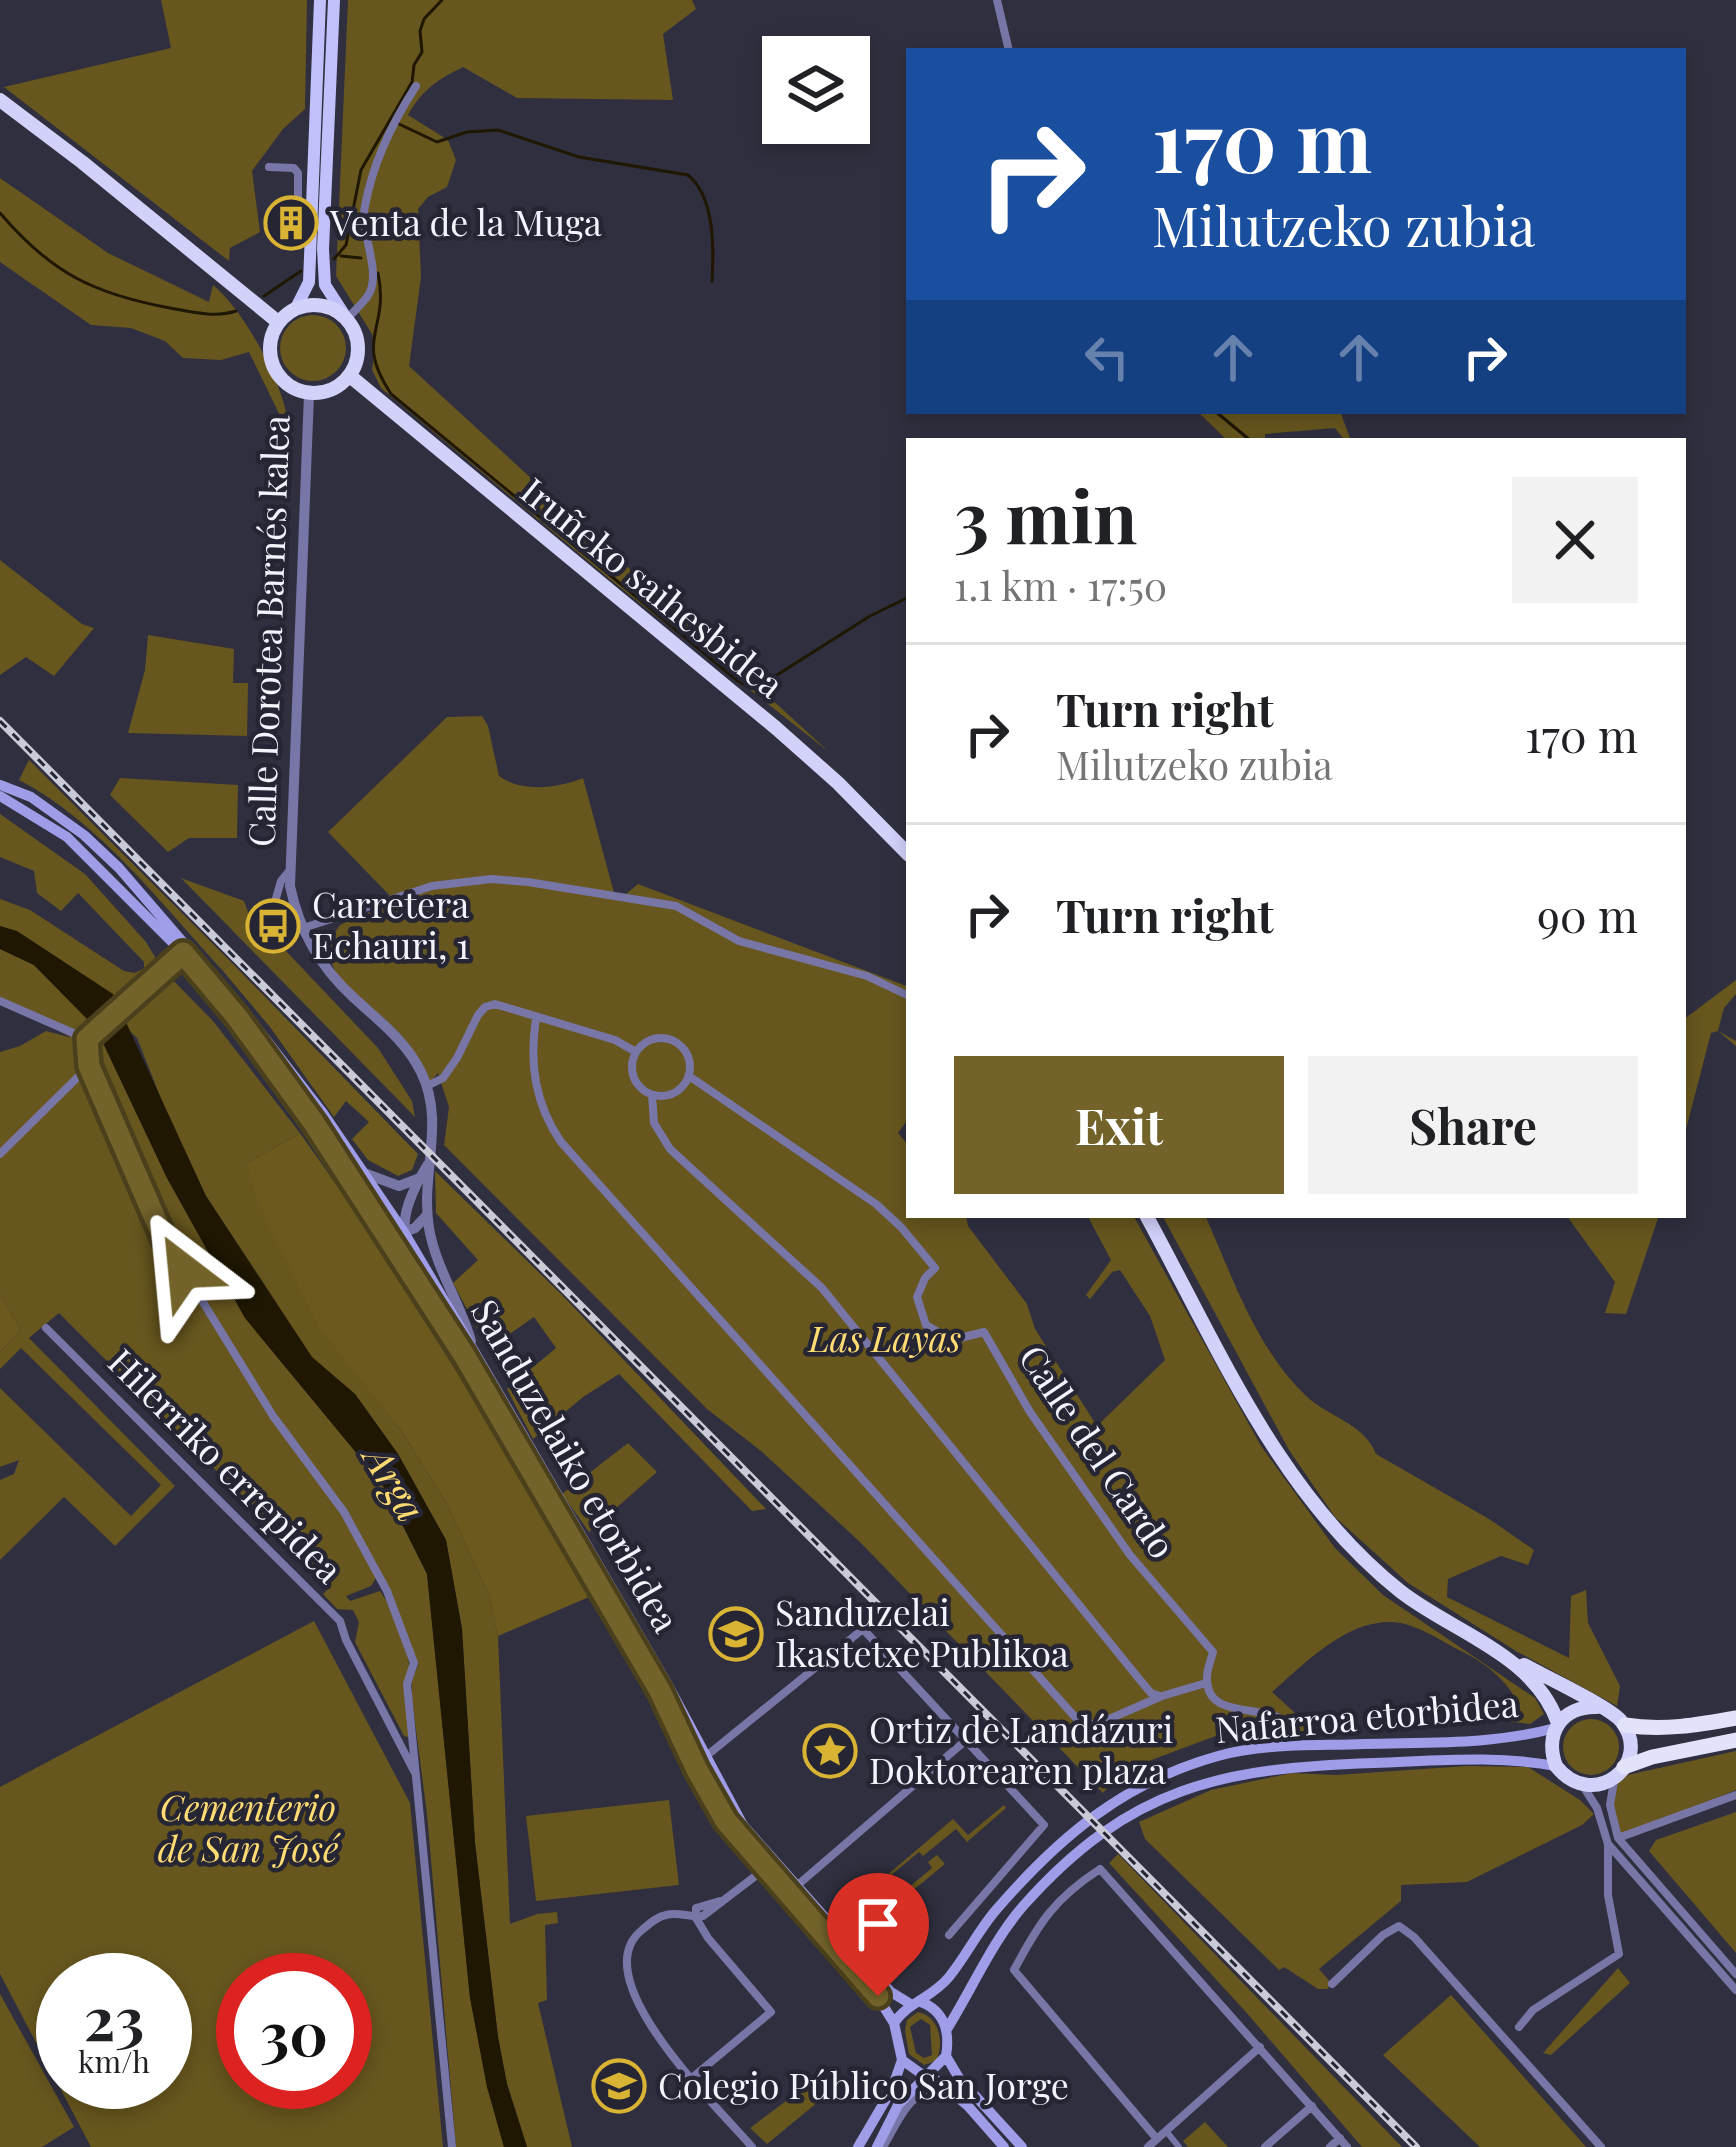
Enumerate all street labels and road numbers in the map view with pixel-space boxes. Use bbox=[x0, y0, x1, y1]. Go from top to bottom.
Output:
street label: Calle Dorotea Barnés kalea bbox=[235, 414, 299, 848]
street label: Iruñeko saihesbidea bbox=[512, 466, 794, 707]
street label: Sanduzelaiko etorbidea bbox=[462, 1290, 692, 1640]
street label: Calle del Cardo bbox=[1010, 1335, 1188, 1567]
street label: Hilerriko errepidea bbox=[99, 1337, 354, 1592]
street label: Nafarroa etorbidea bbox=[1213, 1678, 1520, 1752]

